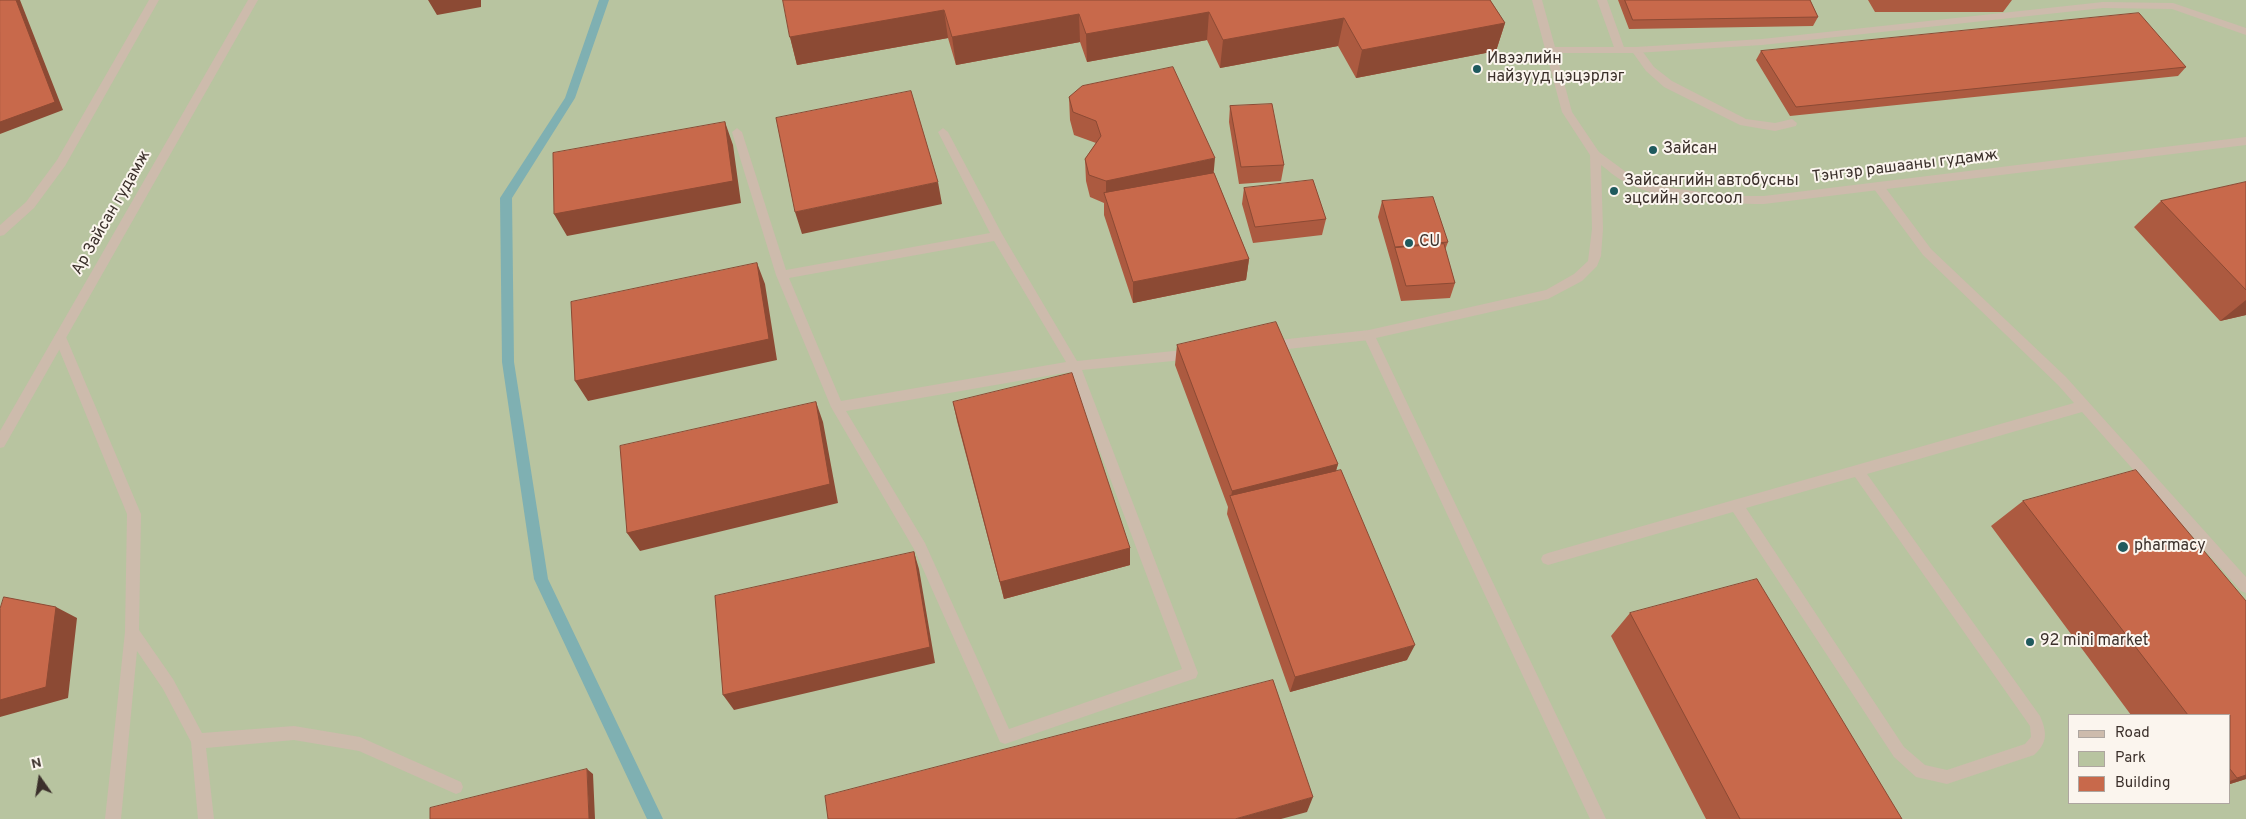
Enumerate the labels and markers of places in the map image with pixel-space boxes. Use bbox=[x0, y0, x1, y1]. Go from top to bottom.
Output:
place label: Ивээлийн найзууд цэцэрлэг bbox=[1487, 50, 1624, 88]
marker: Ивээлийн найзууд цэцэрлэг bbox=[1471, 63, 1483, 75]
place label: Зайсан bbox=[1663, 140, 1717, 160]
marker: Зайсан bbox=[1647, 144, 1659, 156]
place label: Зайсангийн автобусны эцсийн зогсоол bbox=[1624, 172, 1799, 210]
marker: Зайсангийн автобусны эцсийн зогсоол bbox=[1608, 185, 1620, 197]
place label: CU bbox=[1419, 233, 1440, 253]
marker: CU bbox=[1403, 237, 1415, 249]
place label: pharmacy bbox=[2134, 537, 2206, 557]
marker: pharmacy bbox=[2116, 540, 2130, 554]
place label: 92 mini market bbox=[2040, 632, 2148, 652]
marker: 92 mini market bbox=[2024, 636, 2036, 648]

